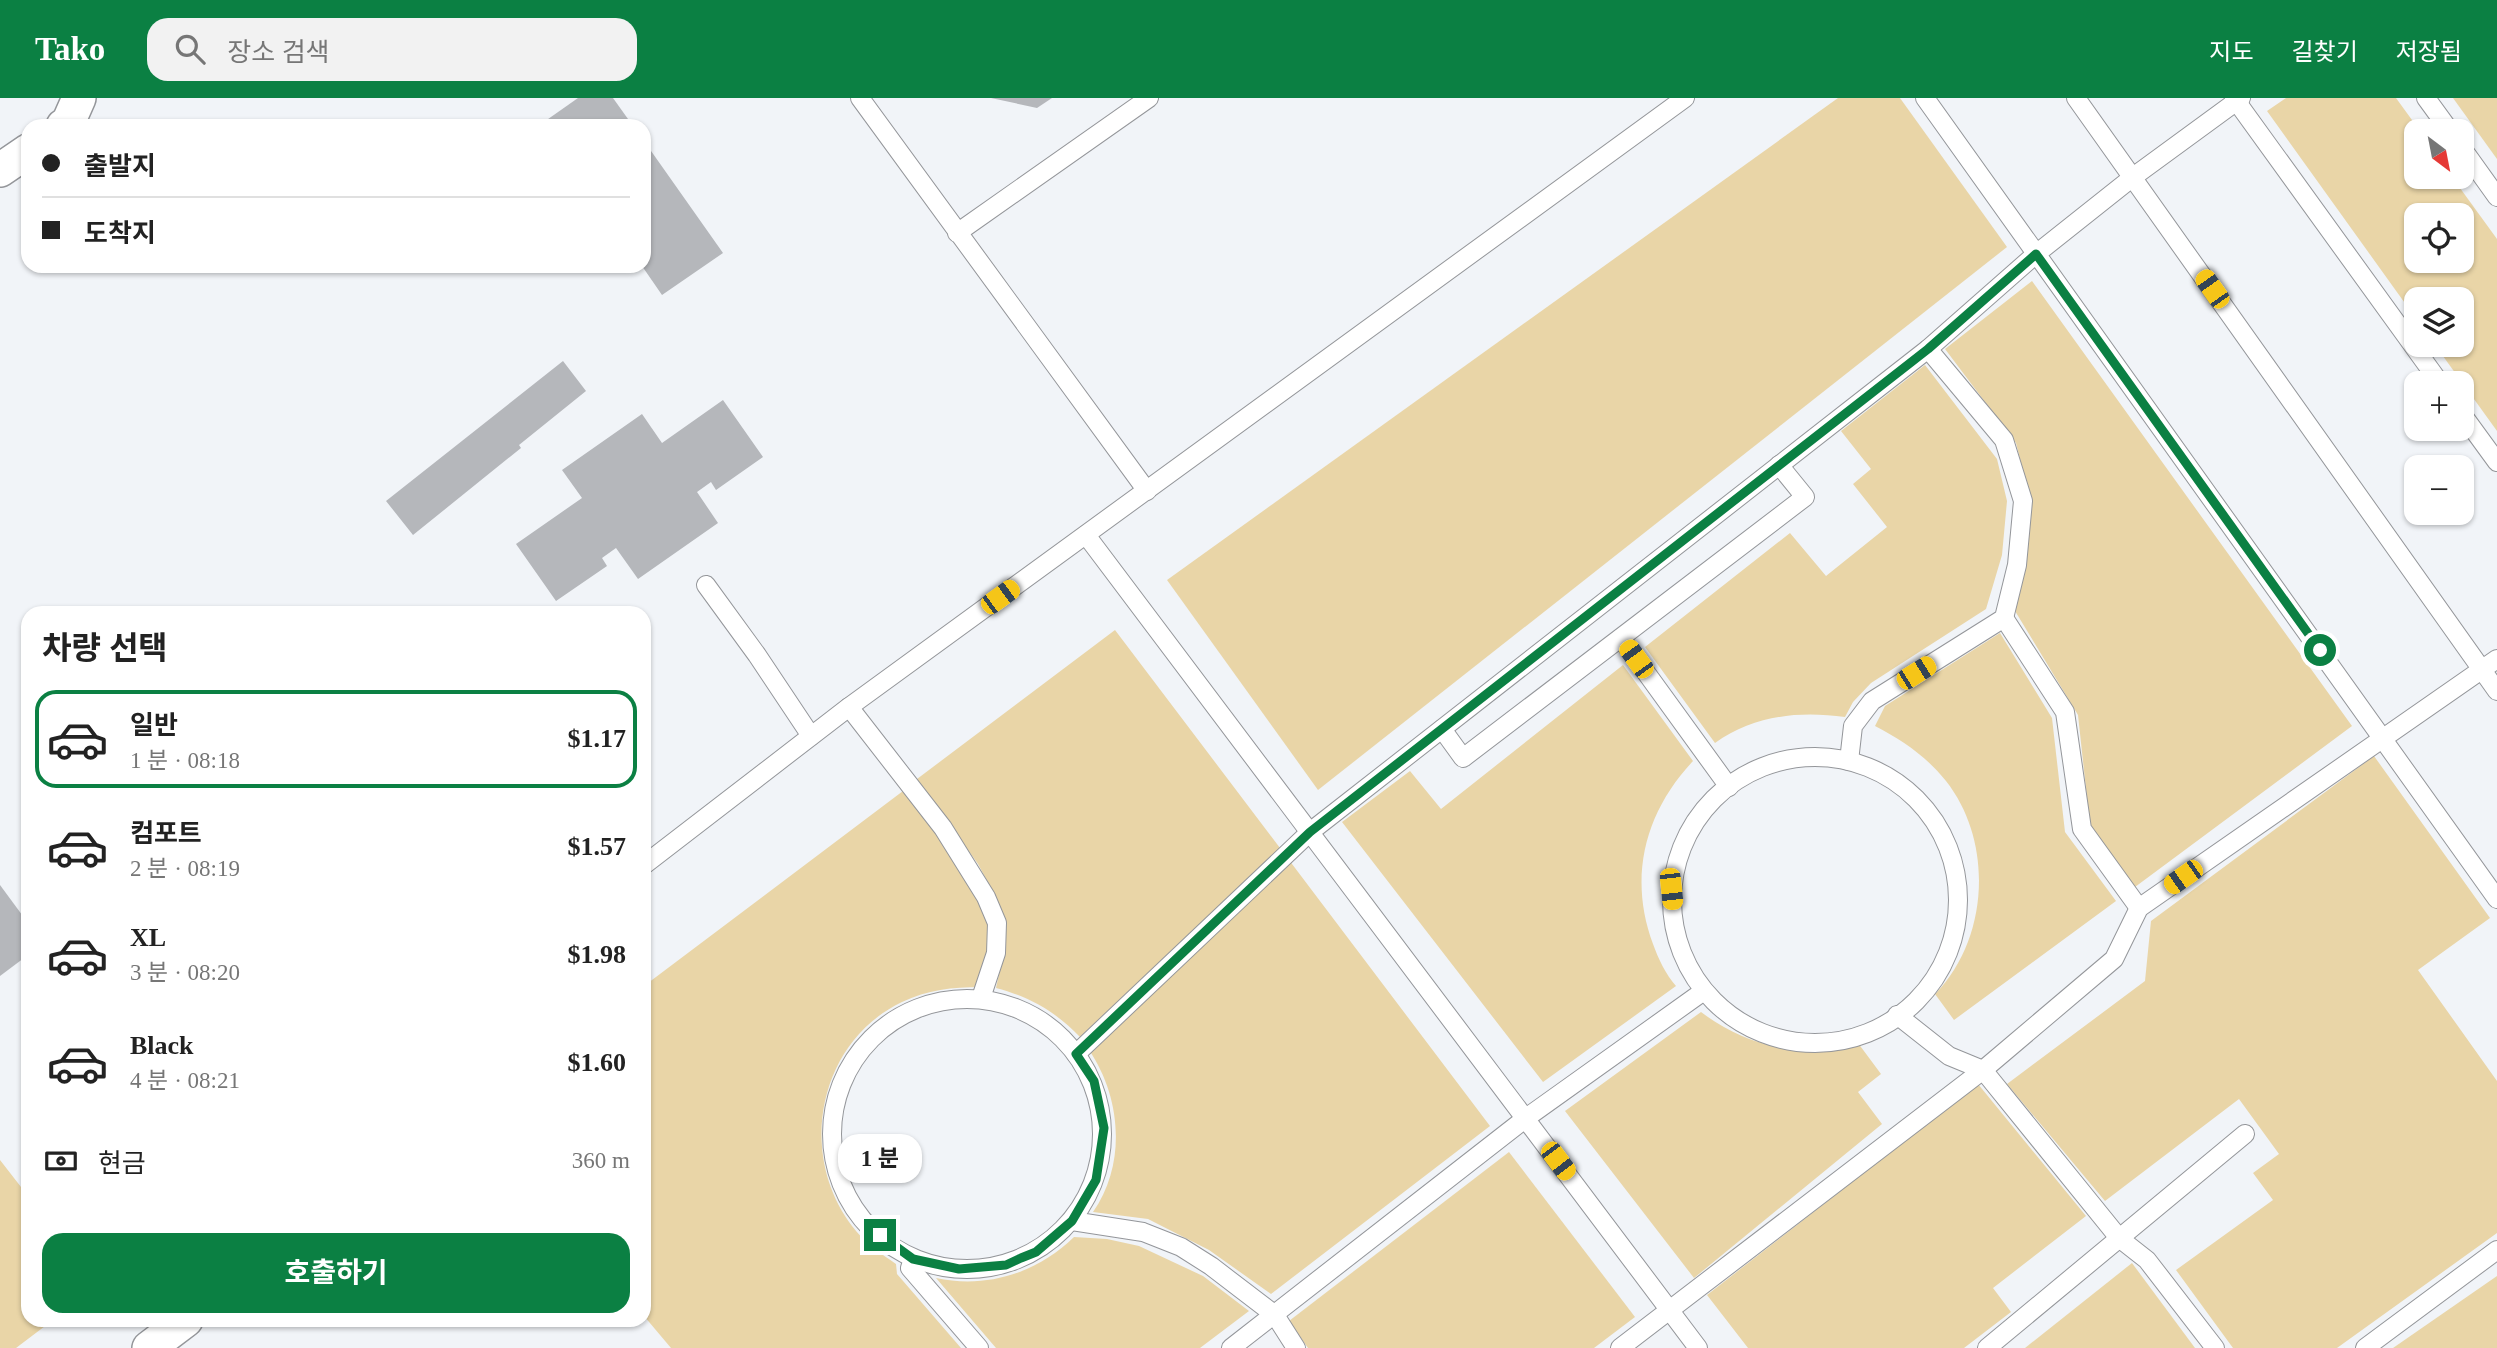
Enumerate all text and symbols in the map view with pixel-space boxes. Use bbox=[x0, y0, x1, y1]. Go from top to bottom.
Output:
search box bbox=[147, 18, 637, 81]
icon: search bbox=[171, 30, 209, 68]
text: Tako bbox=[35, 31, 105, 67]
text: 장소 검색 bbox=[227, 38, 330, 67]
text: 지도 bbox=[2209, 39, 2254, 65]
text: 길찾기 bbox=[2292, 39, 2358, 65]
text: 저장됨 bbox=[2396, 39, 2462, 65]
north arrow bbox=[2404, 119, 2474, 189]
map controls bbox=[2404, 119, 2474, 525]
text: 출발지 bbox=[84, 152, 156, 181]
button: locate bbox=[2404, 203, 2474, 273]
text: 도착지 bbox=[84, 219, 156, 248]
car bbox=[2192, 266, 2233, 312]
button: layers bbox=[2404, 287, 2474, 357]
button: + bbox=[2404, 371, 2474, 441]
button: − bbox=[2404, 455, 2474, 525]
car bbox=[977, 576, 1024, 618]
text: 차량 선택 bbox=[42, 630, 168, 666]
route start bbox=[2304, 634, 2336, 666]
car bbox=[1616, 636, 1657, 682]
car bbox=[1893, 653, 1940, 693]
icon: car bbox=[46, 708, 109, 771]
text: 일반 bbox=[130, 711, 178, 740]
text: $1.17 bbox=[568, 724, 626, 753]
text: 1 분 · 08:18 bbox=[130, 748, 240, 773]
icon: car bbox=[46, 816, 109, 879]
text: 컴포트 bbox=[130, 819, 202, 848]
text: $1.57 bbox=[568, 832, 626, 861]
text: 2 분 · 08:19 bbox=[130, 856, 240, 881]
car bbox=[2160, 856, 2207, 898]
car bbox=[1659, 867, 1684, 911]
text: XL bbox=[130, 923, 166, 952]
icon: car bbox=[46, 924, 109, 987]
text: $1.98 bbox=[568, 940, 626, 969]
text: 3 분 · 08:20 bbox=[130, 960, 240, 985]
text: Black bbox=[130, 1031, 194, 1060]
icon: car bbox=[46, 1032, 109, 1095]
text: $1.60 bbox=[568, 1048, 626, 1077]
text: 4 분 · 08:21 bbox=[130, 1068, 240, 1093]
callout: 1 분 bbox=[838, 1134, 922, 1182]
car bbox=[1537, 1138, 1580, 1184]
icon: cash bbox=[42, 1142, 80, 1180]
text: 1 분 bbox=[861, 1146, 899, 1171]
text: 360 m bbox=[572, 1148, 630, 1173]
text: 현금 bbox=[98, 1149, 146, 1178]
route end bbox=[864, 1219, 896, 1251]
button: 호출하기 bbox=[42, 1233, 630, 1313]

